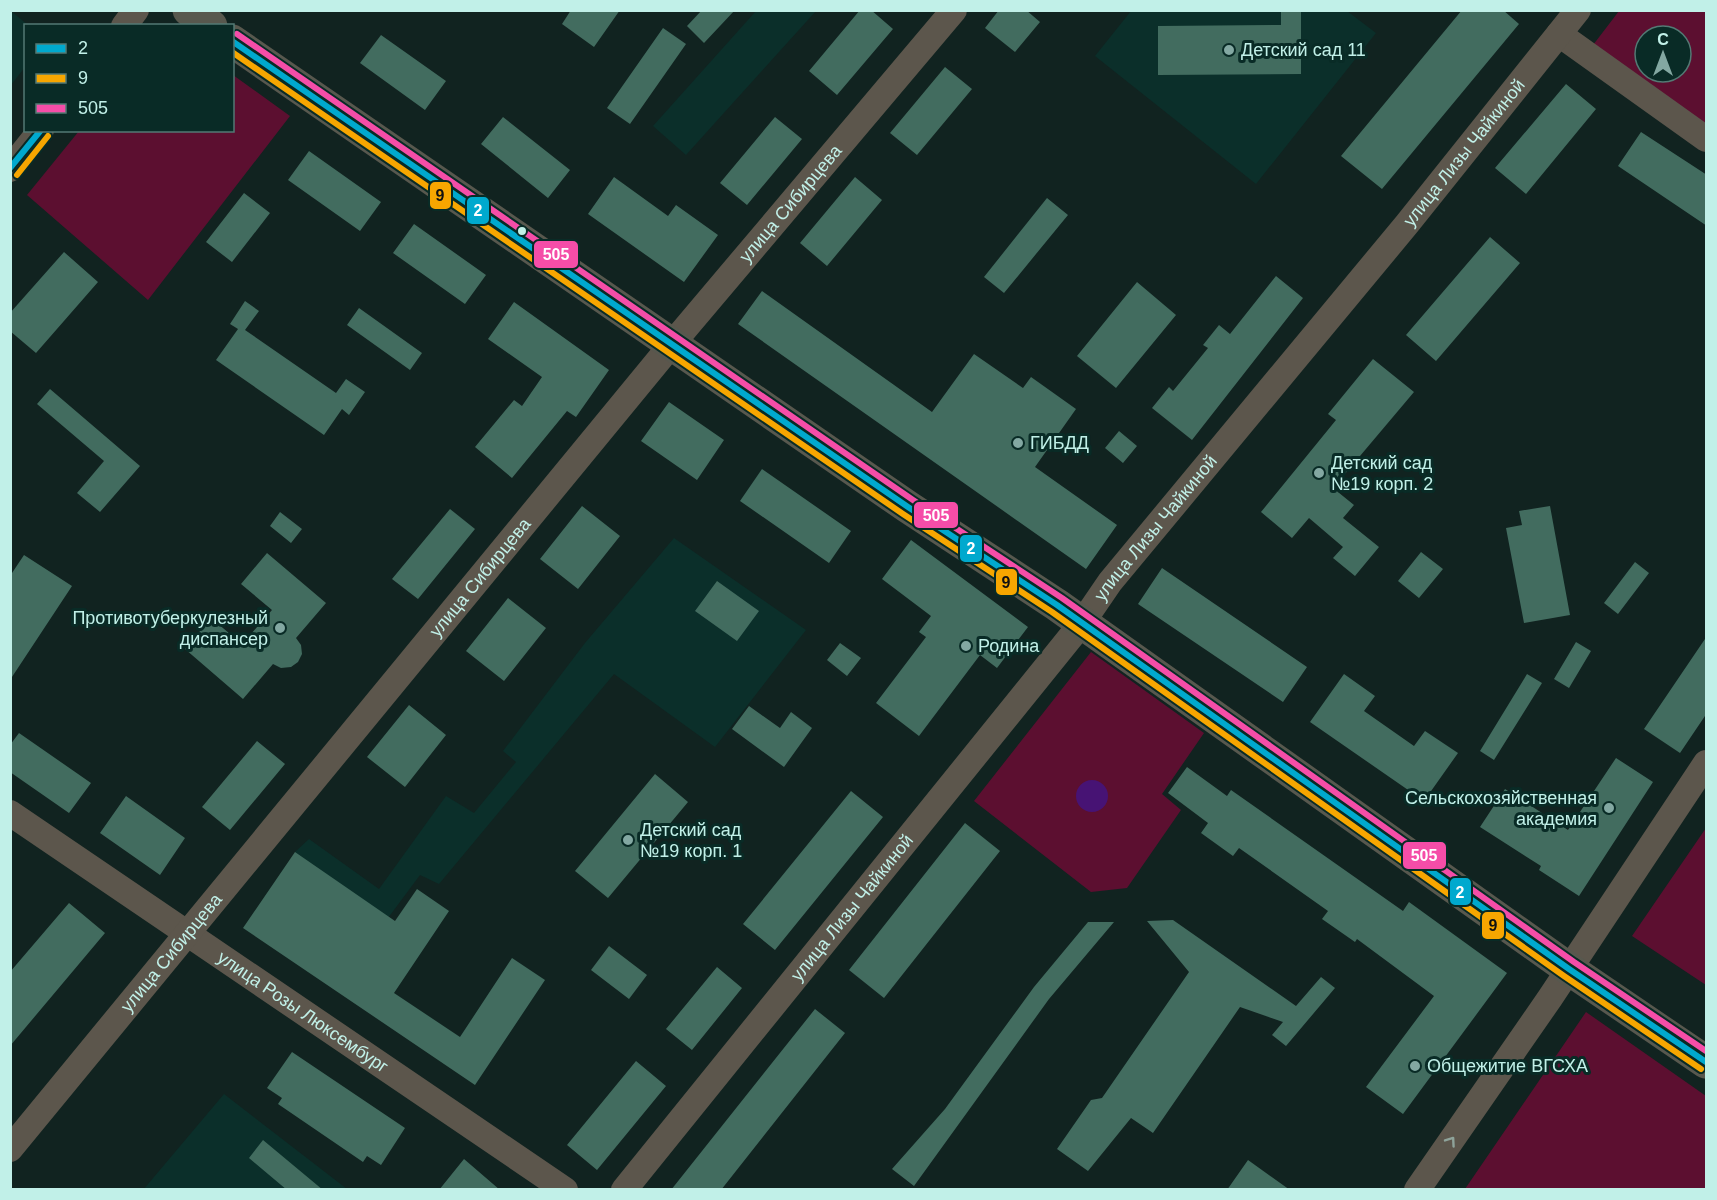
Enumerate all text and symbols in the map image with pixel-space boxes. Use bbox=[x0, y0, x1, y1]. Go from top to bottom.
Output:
legend bbox=[24, 24, 234, 132]
north arrow bbox=[1633, 24, 1693, 84]
text: С bbox=[1657, 31, 1669, 48]
text: 2 bbox=[78, 38, 88, 58]
place label: Детский сад 11 bbox=[1241, 40, 1366, 60]
marker: Детский сад 11 bbox=[1222, 43, 1236, 57]
text: 9 bbox=[78, 68, 88, 88]
street label: улица Лизы Чайкиной bbox=[1399, 75, 1529, 230]
text: 505 bbox=[78, 98, 108, 118]
street label: улица Сибирцева bbox=[735, 140, 846, 266]
line badge: 9 bbox=[429, 181, 452, 210]
text: 9 bbox=[436, 187, 445, 204]
line badge: 2 bbox=[466, 196, 490, 225]
text: 2 bbox=[474, 202, 483, 219]
unlabelled marker bbox=[516, 225, 528, 237]
line badge: 505 bbox=[533, 240, 579, 269]
text: 505 bbox=[543, 246, 569, 263]
place label: ГИБДД bbox=[1030, 433, 1089, 453]
marker: ГИБДД bbox=[1011, 436, 1025, 450]
street label: улица Лизы Чайкиной bbox=[1090, 451, 1221, 605]
place label: Детский сад №19 корп. 2 bbox=[1331, 453, 1433, 494]
marker: Детский сад №19 корп. 2 bbox=[1312, 466, 1326, 480]
line badge: 505 bbox=[913, 501, 959, 529]
text: 505 bbox=[923, 507, 949, 524]
street label: улица Сибирцева bbox=[425, 513, 535, 641]
line badge: 2 bbox=[959, 534, 983, 563]
text: 2 bbox=[967, 540, 976, 557]
line badge: 9 bbox=[995, 568, 1018, 596]
text: 9 bbox=[1002, 574, 1011, 591]
place label: Противотуберкулезный диспансер bbox=[72, 608, 268, 649]
marker: Противотуберкулезный диспансер bbox=[273, 621, 287, 635]
place label: Родина bbox=[978, 636, 1040, 656]
marker: Родина bbox=[959, 639, 973, 653]
place label: Сельскохозяйственная академия bbox=[1405, 788, 1597, 829]
marker: Сельскохозяйственная академия bbox=[1602, 801, 1616, 815]
place label: Детский сад №19 корп. 1 bbox=[640, 820, 742, 861]
street label: улица Лизы Чайкиной bbox=[787, 830, 917, 985]
marker: Детский сад №19 корп. 1 bbox=[621, 833, 635, 847]
line badge: 505 bbox=[1402, 841, 1447, 870]
text: 505 bbox=[1411, 847, 1437, 864]
line badge: 2 bbox=[1449, 877, 1472, 906]
text: 2 bbox=[1456, 884, 1465, 901]
street label: улица Сибирцева bbox=[117, 889, 227, 1016]
line badge: 9 bbox=[1481, 911, 1505, 940]
text: 9 bbox=[1489, 917, 1498, 934]
street label: улица Розы Люксембург bbox=[214, 947, 392, 1077]
place label: Общежитие ВГСХА bbox=[1427, 1056, 1588, 1076]
marker: Общежитие ВГСХА bbox=[1408, 1059, 1422, 1073]
one-way arrow bbox=[1444, 1137, 1455, 1148]

